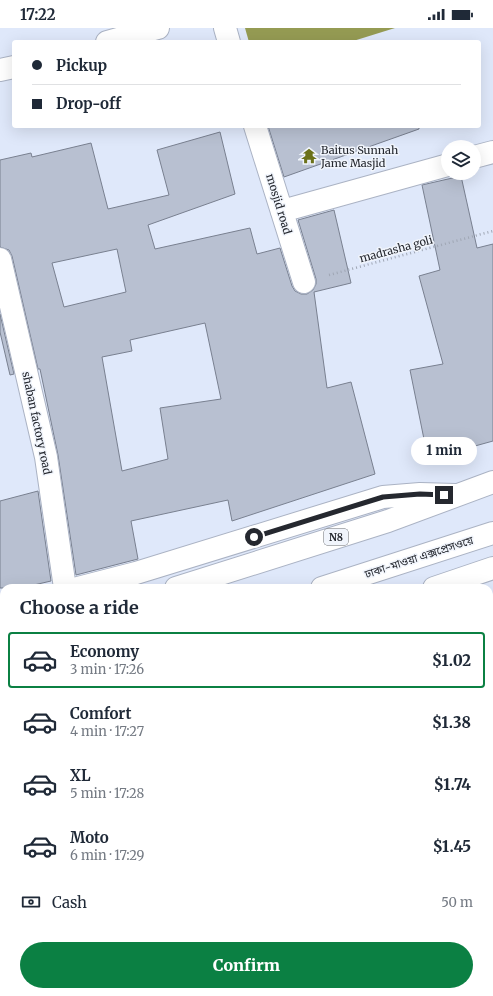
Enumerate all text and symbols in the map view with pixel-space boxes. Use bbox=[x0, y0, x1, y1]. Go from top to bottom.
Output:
text: 17:22 bbox=[20, 5, 56, 24]
text: Pickup bbox=[56, 56, 107, 75]
text: Drop-off bbox=[56, 94, 121, 113]
map controls bbox=[441, 140, 481, 180]
button: layers bbox=[441, 140, 481, 180]
place label: Baitus Sunnah Jame Masjid bbox=[320, 143, 399, 170]
temple icon: Baitus Sunnah Jame Masjid bbox=[300, 147, 318, 165]
street label: mosjid road bbox=[263, 172, 295, 236]
street label: madrasha goli bbox=[358, 232, 435, 265]
street label: shaban factory road bbox=[19, 370, 55, 476]
callout: 1 min bbox=[411, 437, 477, 465]
text: 1 min bbox=[426, 442, 462, 459]
route end bbox=[435, 486, 453, 504]
route start bbox=[245, 528, 263, 546]
road number: N8 bbox=[324, 529, 348, 545]
street label: ঢাকা-মাওয়া এক্সপ্রেসওয়ে bbox=[362, 533, 475, 581]
text: Choose a ride bbox=[20, 596, 139, 619]
icon: car bbox=[22, 642, 58, 678]
text: Economy bbox=[70, 642, 139, 661]
text: $1.02 bbox=[432, 651, 471, 670]
text: 3 min · 17:26 bbox=[70, 661, 144, 678]
icon: car bbox=[22, 704, 58, 740]
text: Comfort bbox=[70, 704, 131, 723]
text: $1.38 bbox=[432, 713, 471, 732]
text: 4 min · 17:27 bbox=[70, 723, 144, 740]
icon: car bbox=[22, 766, 58, 802]
text: XL bbox=[70, 766, 91, 785]
text: $1.74 bbox=[434, 775, 471, 794]
text: 5 min · 17:28 bbox=[70, 785, 144, 802]
icon: car bbox=[22, 828, 58, 864]
text: Moto bbox=[70, 828, 109, 847]
text: $1.45 bbox=[433, 837, 471, 856]
text: 6 min · 17:29 bbox=[70, 847, 144, 864]
icon: cash bbox=[20, 891, 42, 913]
text: Cash bbox=[52, 893, 87, 912]
text: 50 m bbox=[441, 894, 473, 911]
button: Confirm bbox=[20, 942, 473, 988]

